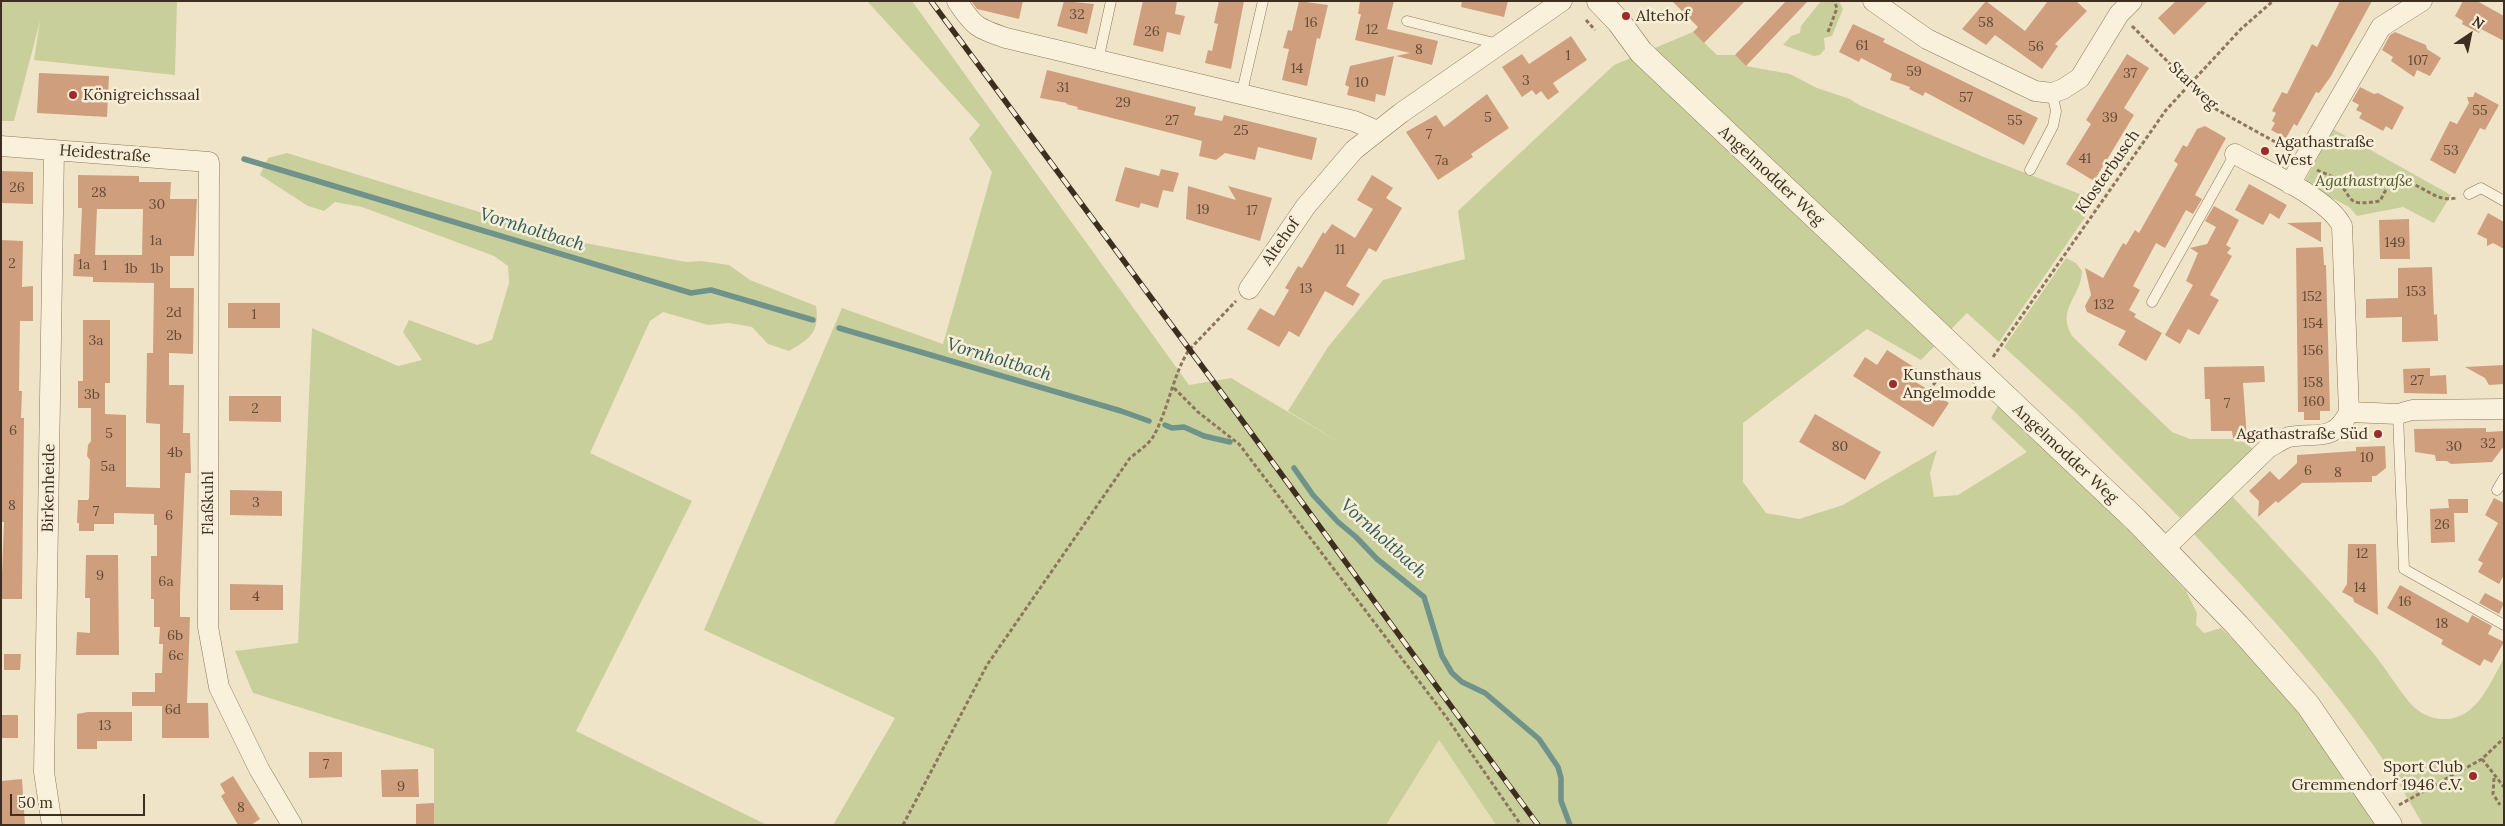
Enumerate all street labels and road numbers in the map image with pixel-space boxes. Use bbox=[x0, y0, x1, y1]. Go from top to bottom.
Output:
street label: Starweg bbox=[2165, 58, 2221, 114]
street label: Angelmodder Weg bbox=[1714, 122, 1828, 230]
street label: Klosterbusch bbox=[2072, 126, 2144, 218]
street label: Heidestraße bbox=[59, 141, 151, 167]
street label: Altehof bbox=[1258, 215, 1304, 269]
street label: Angelmodder Weg bbox=[2008, 400, 2122, 508]
street label: Birkenheide bbox=[39, 443, 59, 533]
street label: Flaßkuhl bbox=[198, 471, 218, 535]

